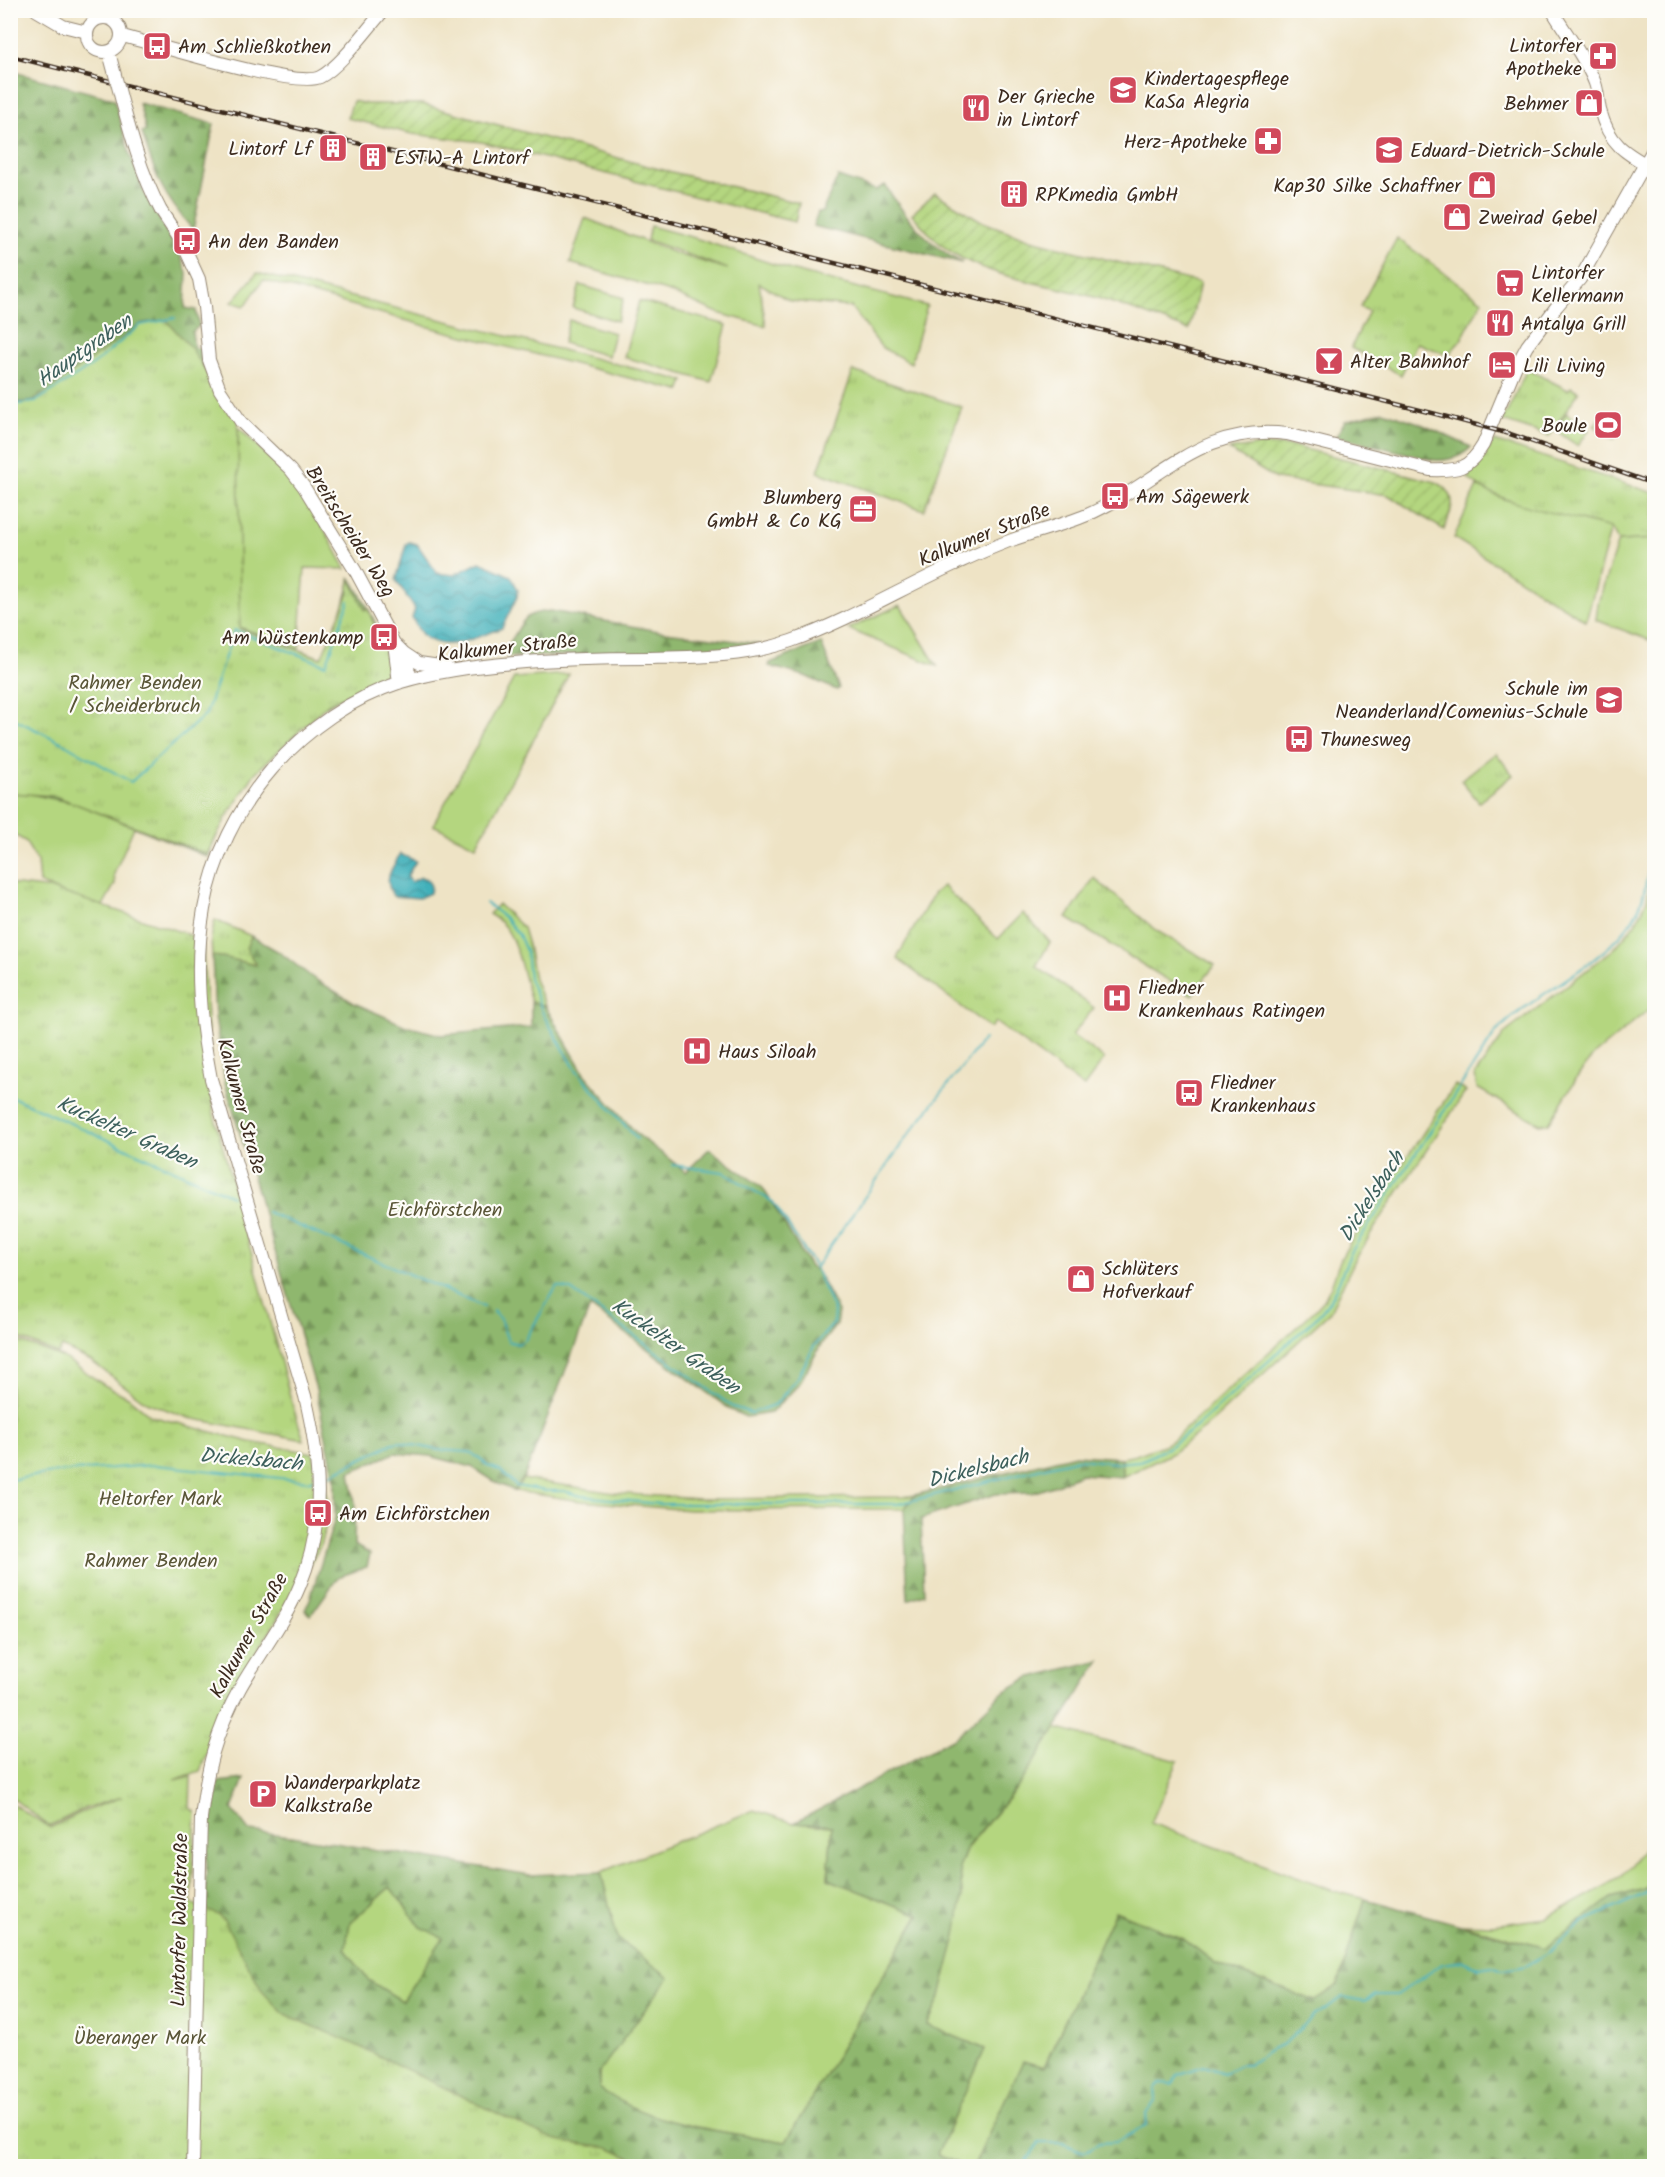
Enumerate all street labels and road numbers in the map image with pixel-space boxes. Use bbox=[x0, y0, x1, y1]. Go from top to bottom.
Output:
street label: Breitscheider Weg bbox=[296, 460, 403, 604]
street label: Kalkumer Straße bbox=[914, 495, 1056, 577]
street label: Kalkumer Straße bbox=[436, 626, 578, 672]
street label: Kalkumer Straße bbox=[207, 1035, 274, 1178]
street label: Kalkumer Straße bbox=[202, 1567, 298, 1705]
street label: Lintorfer Waldstraße bbox=[163, 1833, 199, 2007]

